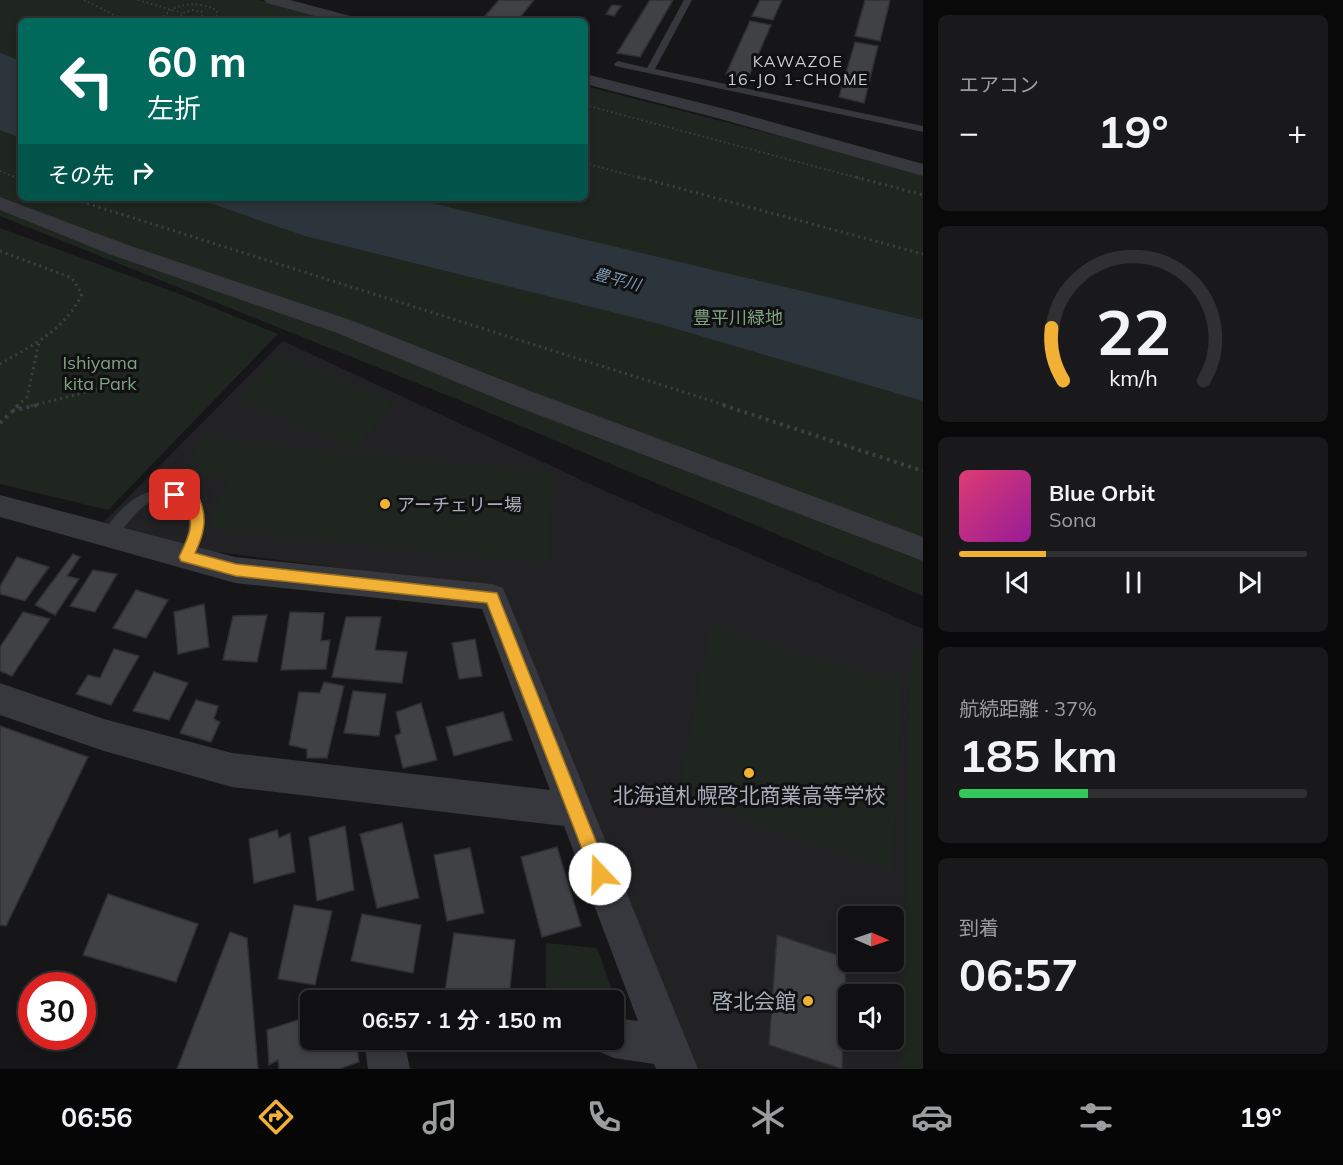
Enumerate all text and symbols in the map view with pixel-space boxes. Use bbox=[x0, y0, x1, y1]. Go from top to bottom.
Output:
text: 60 m bbox=[147, 35, 247, 88]
icon: left bbox=[48, 42, 126, 120]
district label: KAWAZOE 16-JO 1-CHOME bbox=[727, 51, 869, 89]
text: エアコン bbox=[959, 72, 1039, 97]
text: 左折 bbox=[147, 91, 201, 125]
text: 19° bbox=[1097, 103, 1169, 159]
text: − bbox=[959, 111, 979, 152]
text: + bbox=[1287, 111, 1307, 152]
icon: right bbox=[126, 156, 159, 189]
text: その先 bbox=[48, 161, 114, 189]
water label: 豊平川 bbox=[591, 263, 645, 295]
text: 22 bbox=[1096, 292, 1170, 371]
park label: 豊平川緑地 bbox=[693, 306, 783, 329]
park label: Ishiyama kita Park bbox=[62, 351, 138, 395]
text: km/h bbox=[1109, 364, 1157, 391]
pin bbox=[149, 469, 200, 520]
icon: arrive bbox=[158, 478, 191, 511]
text: Blue Orbit bbox=[1049, 479, 1155, 507]
place label: アーチェリー場 bbox=[397, 493, 522, 516]
marker: アーチェリー場 bbox=[378, 497, 392, 511]
text: Sona bbox=[1049, 507, 1097, 532]
icon: previous bbox=[1001, 566, 1034, 599]
icon: pause bbox=[1117, 566, 1150, 599]
icon: next bbox=[1233, 566, 1266, 599]
text: 航続距離 · 37% bbox=[959, 696, 1097, 721]
text: 185 km bbox=[959, 727, 1118, 783]
marker: 北海道札幌啓北商業高等学校 bbox=[742, 766, 756, 780]
place label: 北海道札幌啓北商業高等学校 bbox=[613, 782, 886, 808]
position arrow bbox=[568, 842, 632, 906]
north arrow bbox=[838, 906, 904, 972]
map controls bbox=[838, 906, 904, 1050]
text: 到着 bbox=[959, 915, 999, 940]
text: 06:57 bbox=[959, 946, 1078, 1002]
speed limit sign: 30 bbox=[18, 972, 96, 1050]
button: sound bbox=[838, 984, 904, 1050]
place label: 啓北会館 bbox=[712, 988, 796, 1014]
marker: 啓北会館 bbox=[801, 994, 815, 1008]
text: 06:57 · 1 分 · 150 m bbox=[362, 1006, 562, 1034]
icon: directions bbox=[255, 1096, 297, 1138]
icon: music bbox=[419, 1096, 461, 1138]
icon: phone bbox=[583, 1096, 625, 1138]
icon: climate bbox=[747, 1096, 789, 1138]
icon: car bbox=[911, 1096, 953, 1138]
icon: filters bbox=[1075, 1096, 1117, 1138]
text: 06:56 bbox=[61, 1100, 133, 1134]
text: 19° bbox=[1239, 1100, 1282, 1134]

